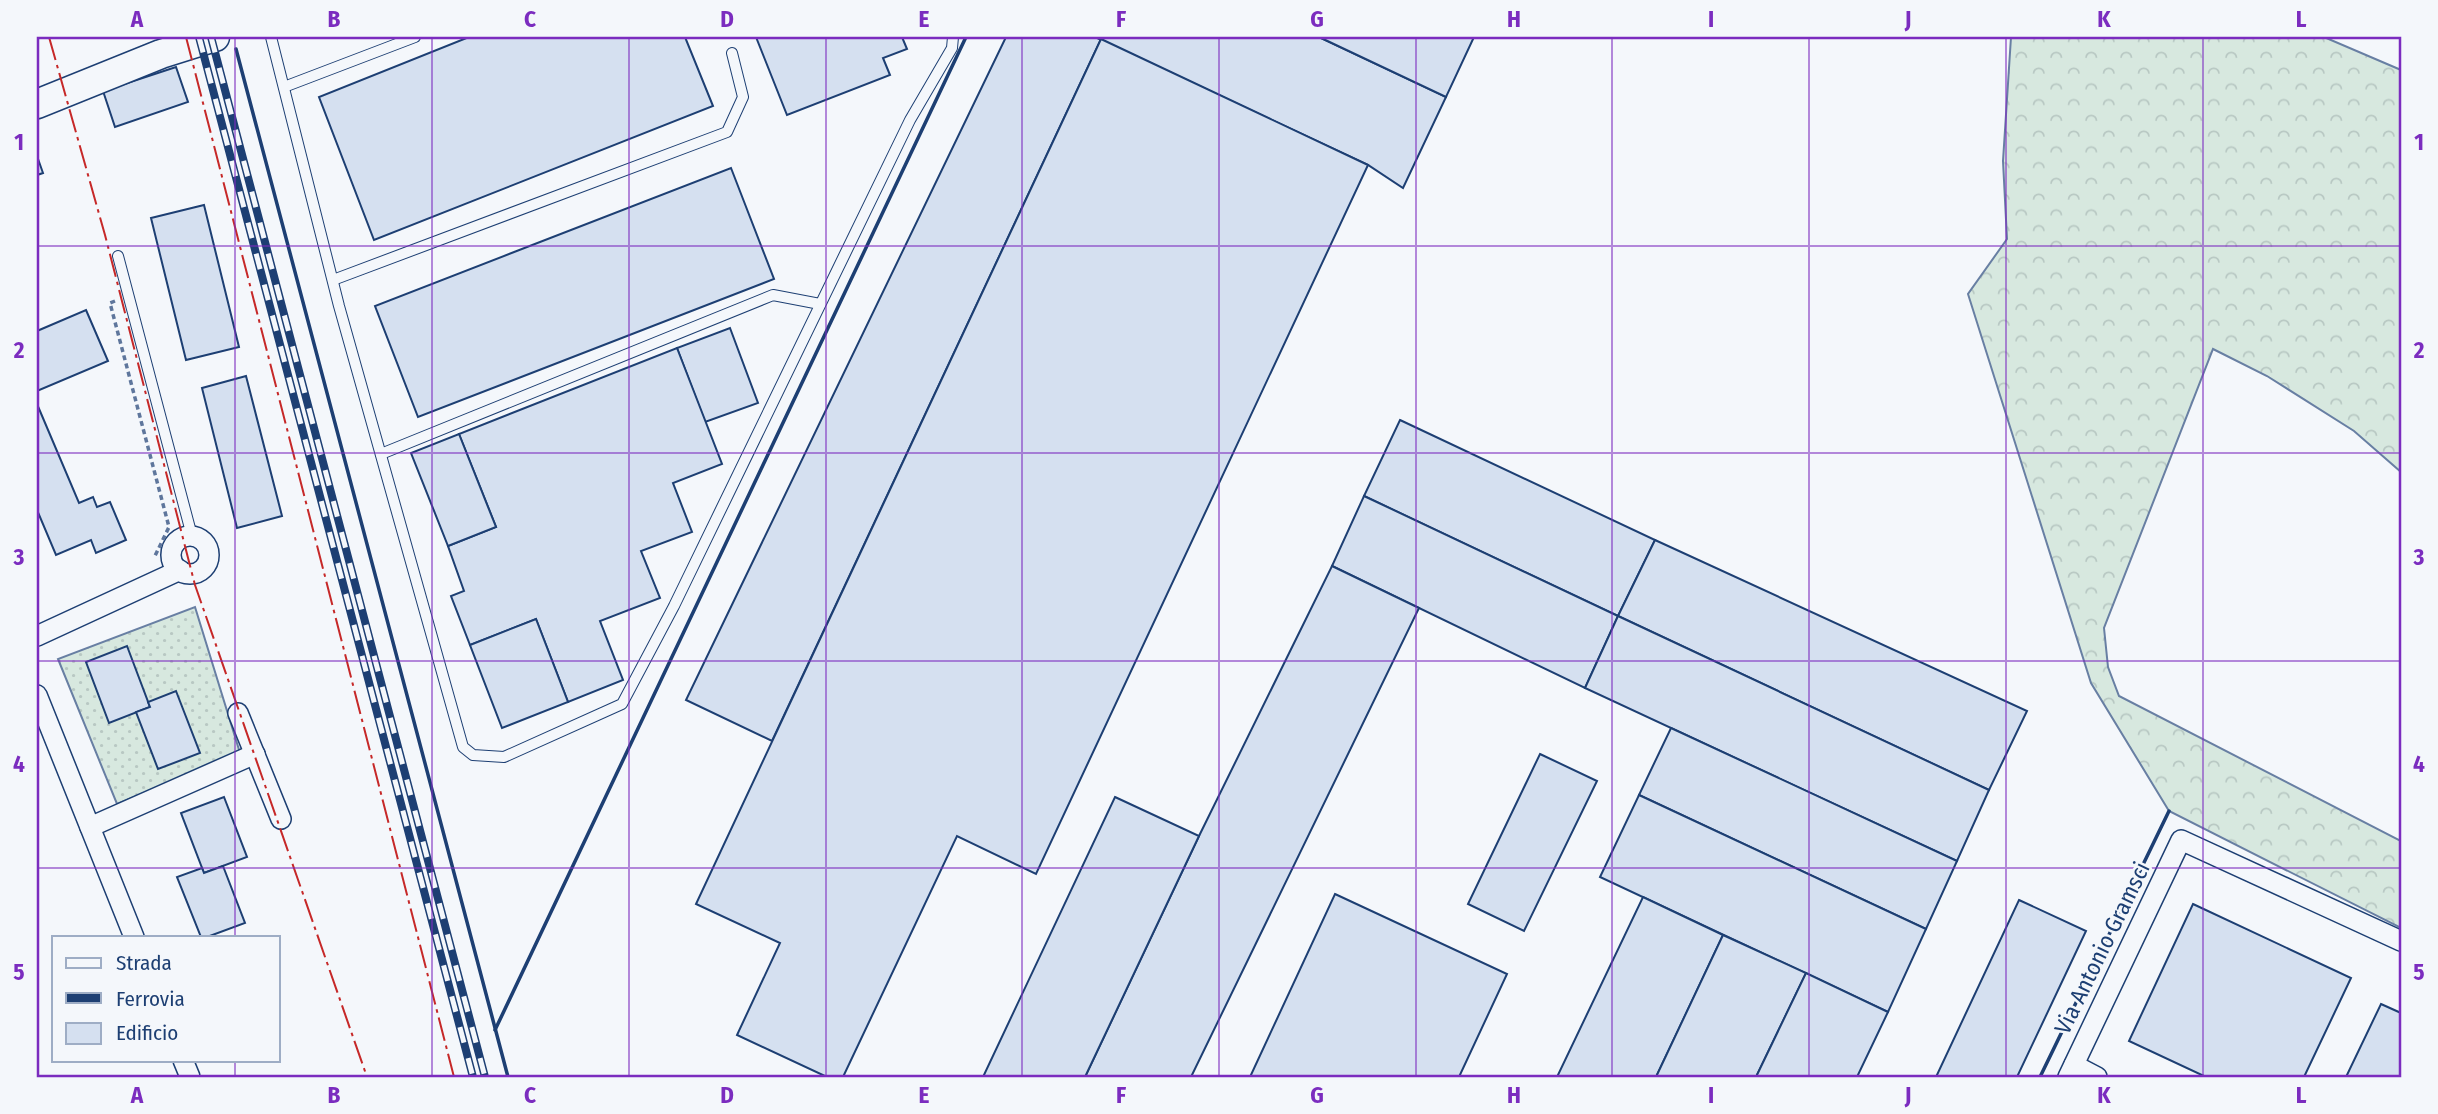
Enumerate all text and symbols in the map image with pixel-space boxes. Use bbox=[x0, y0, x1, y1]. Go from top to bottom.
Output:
text: A bbox=[130, 5, 144, 33]
text: B bbox=[328, 5, 341, 33]
text: C bbox=[524, 5, 536, 33]
text: D bbox=[720, 5, 734, 33]
text: E bbox=[919, 5, 930, 33]
text: F bbox=[1116, 5, 1126, 33]
text: G bbox=[1310, 5, 1324, 33]
text: H bbox=[1507, 5, 1521, 33]
text: I bbox=[1708, 5, 1714, 33]
text: J bbox=[1904, 5, 1911, 33]
text: K bbox=[2097, 5, 2111, 33]
text: L bbox=[2296, 5, 2307, 33]
text: 1 bbox=[14, 128, 24, 156]
text: 1 bbox=[2414, 128, 2424, 156]
text: 2 bbox=[13, 336, 25, 364]
text: 2 bbox=[2413, 336, 2425, 364]
text: 3 bbox=[13, 543, 25, 571]
text: 3 bbox=[2413, 543, 2425, 571]
text: 4 bbox=[13, 750, 25, 778]
text: 4 bbox=[2413, 750, 2425, 778]
street label: Via Antonio Gramsci bbox=[2048, 857, 2156, 1039]
legend bbox=[52, 936, 280, 1062]
text: Strada bbox=[116, 950, 172, 976]
text: 5 bbox=[13, 958, 25, 986]
text: 5 bbox=[2413, 958, 2425, 986]
text: Ferrovia bbox=[116, 986, 185, 1012]
text: Edificio bbox=[116, 1020, 178, 1046]
text: A bbox=[130, 1081, 144, 1109]
text: B bbox=[328, 1081, 341, 1109]
text: C bbox=[524, 1081, 536, 1109]
text: D bbox=[720, 1081, 734, 1109]
text: E bbox=[919, 1081, 930, 1109]
text: F bbox=[1116, 1081, 1126, 1109]
text: G bbox=[1310, 1081, 1324, 1109]
text: H bbox=[1507, 1081, 1521, 1109]
text: I bbox=[1708, 1081, 1714, 1109]
text: J bbox=[1904, 1081, 1911, 1109]
text: K bbox=[2097, 1081, 2111, 1109]
text: L bbox=[2296, 1081, 2307, 1109]

